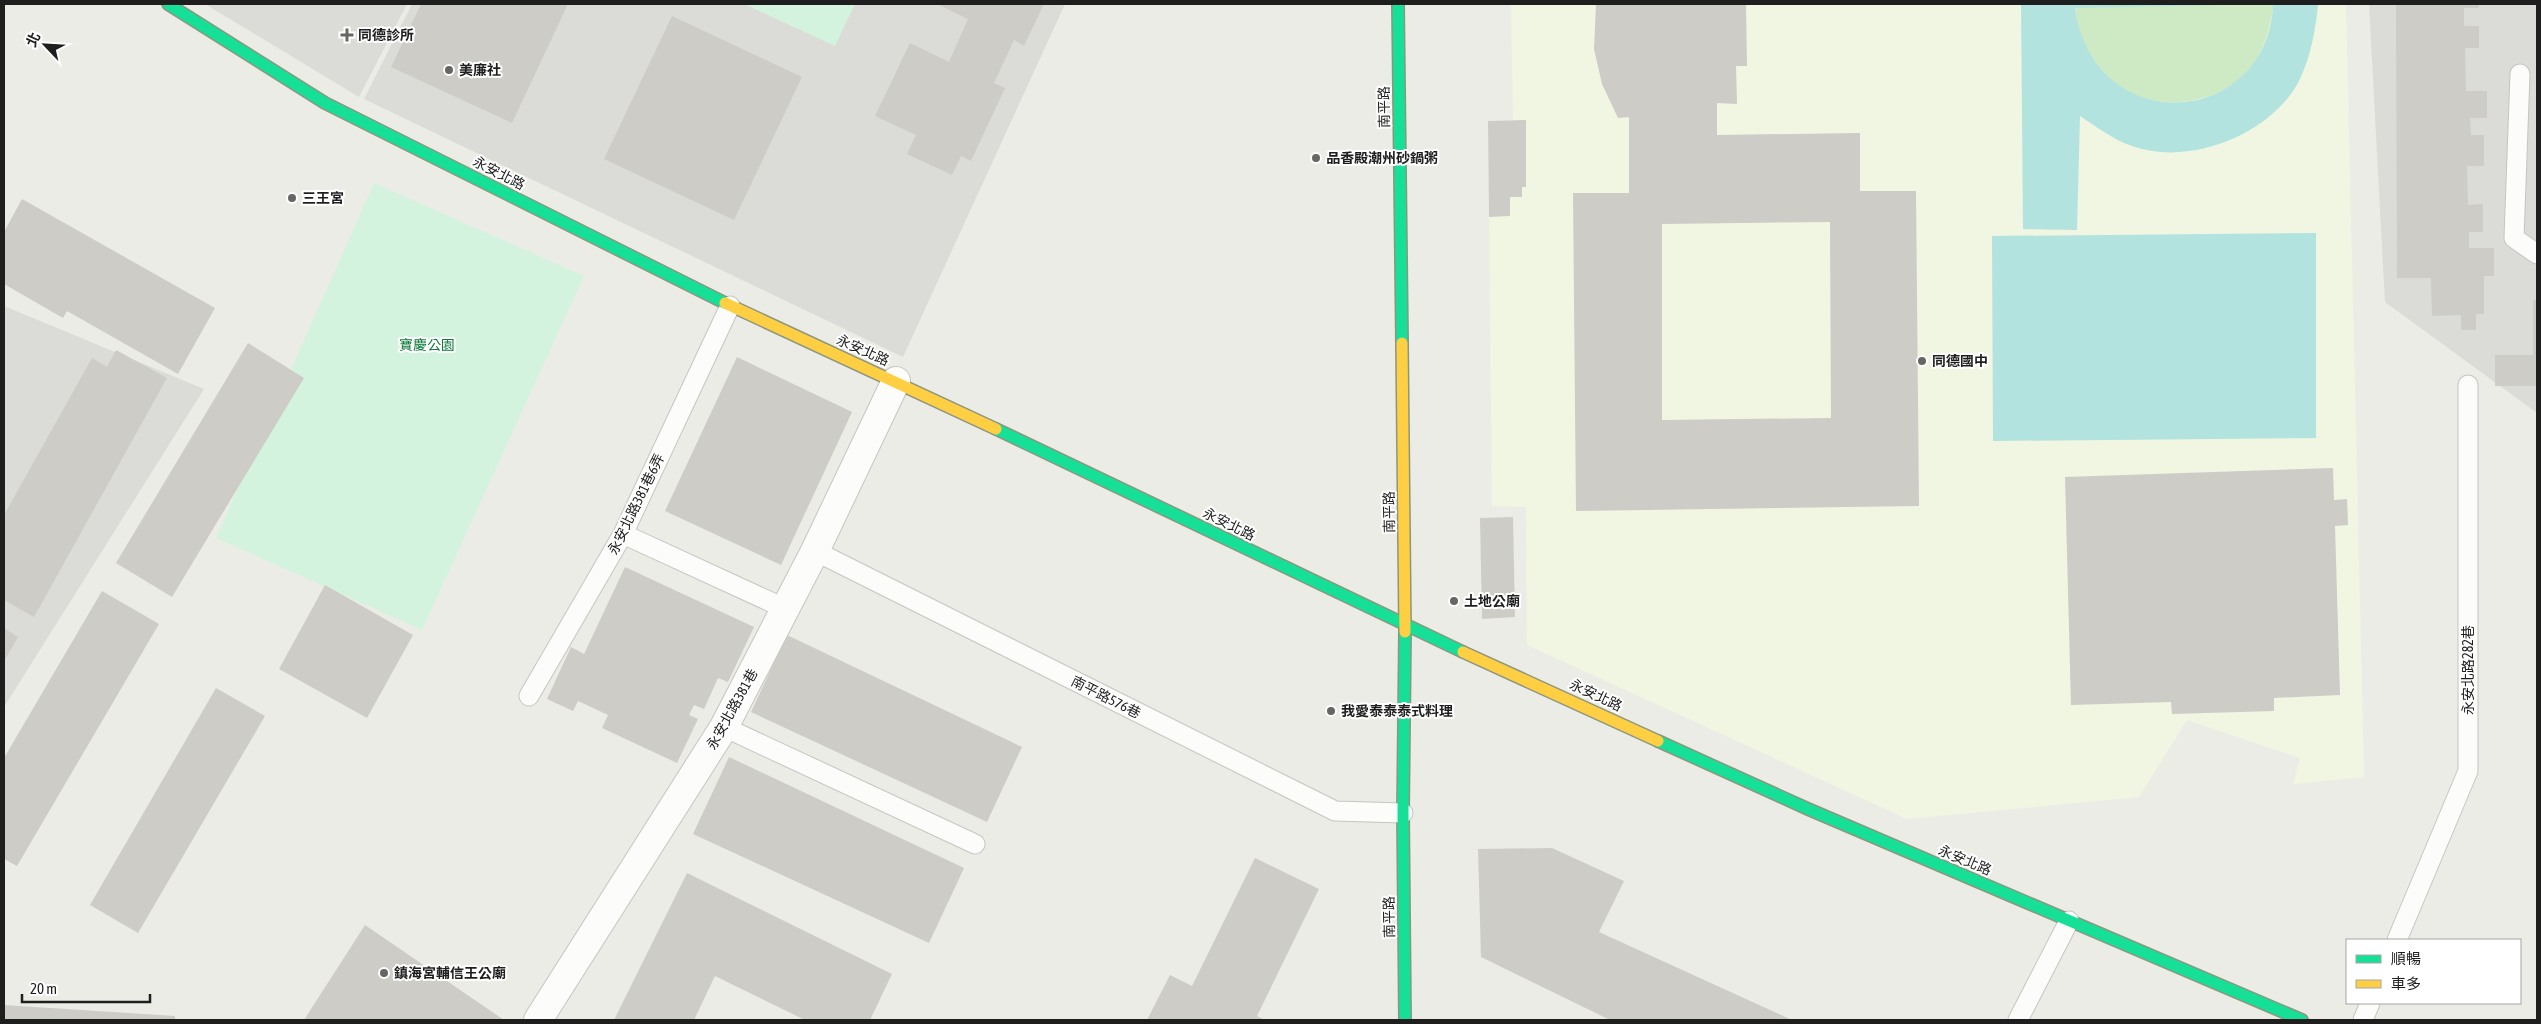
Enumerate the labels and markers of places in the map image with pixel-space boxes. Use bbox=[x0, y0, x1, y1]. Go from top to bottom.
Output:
place label: 同德診所 bbox=[358, 27, 414, 43]
marker: 同德診所 bbox=[340, 28, 354, 42]
place label: 美廉社 bbox=[459, 62, 501, 78]
marker: 美廉社 bbox=[443, 64, 455, 76]
place label: 品香殿潮州砂鍋粥 bbox=[1326, 150, 1438, 166]
marker: 品香殿潮州砂鍋粥 bbox=[1310, 152, 1322, 164]
place label: 三王宮 bbox=[302, 190, 344, 206]
marker: 三王宮 bbox=[286, 192, 298, 204]
place label: 同德國中 bbox=[1932, 353, 1988, 369]
marker: 同德國中 bbox=[1916, 355, 1928, 367]
place label: 土地公廟 bbox=[1464, 593, 1520, 609]
marker: 土地公廟 bbox=[1448, 595, 1460, 607]
place label: 我愛泰泰泰式料理 bbox=[1341, 703, 1453, 719]
marker: 我愛泰泰泰式料理 bbox=[1325, 705, 1337, 717]
place label: 鎮海宮輔信王公廟 bbox=[394, 965, 506, 981]
marker: 鎮海宮輔信王公廟 bbox=[378, 967, 390, 979]

